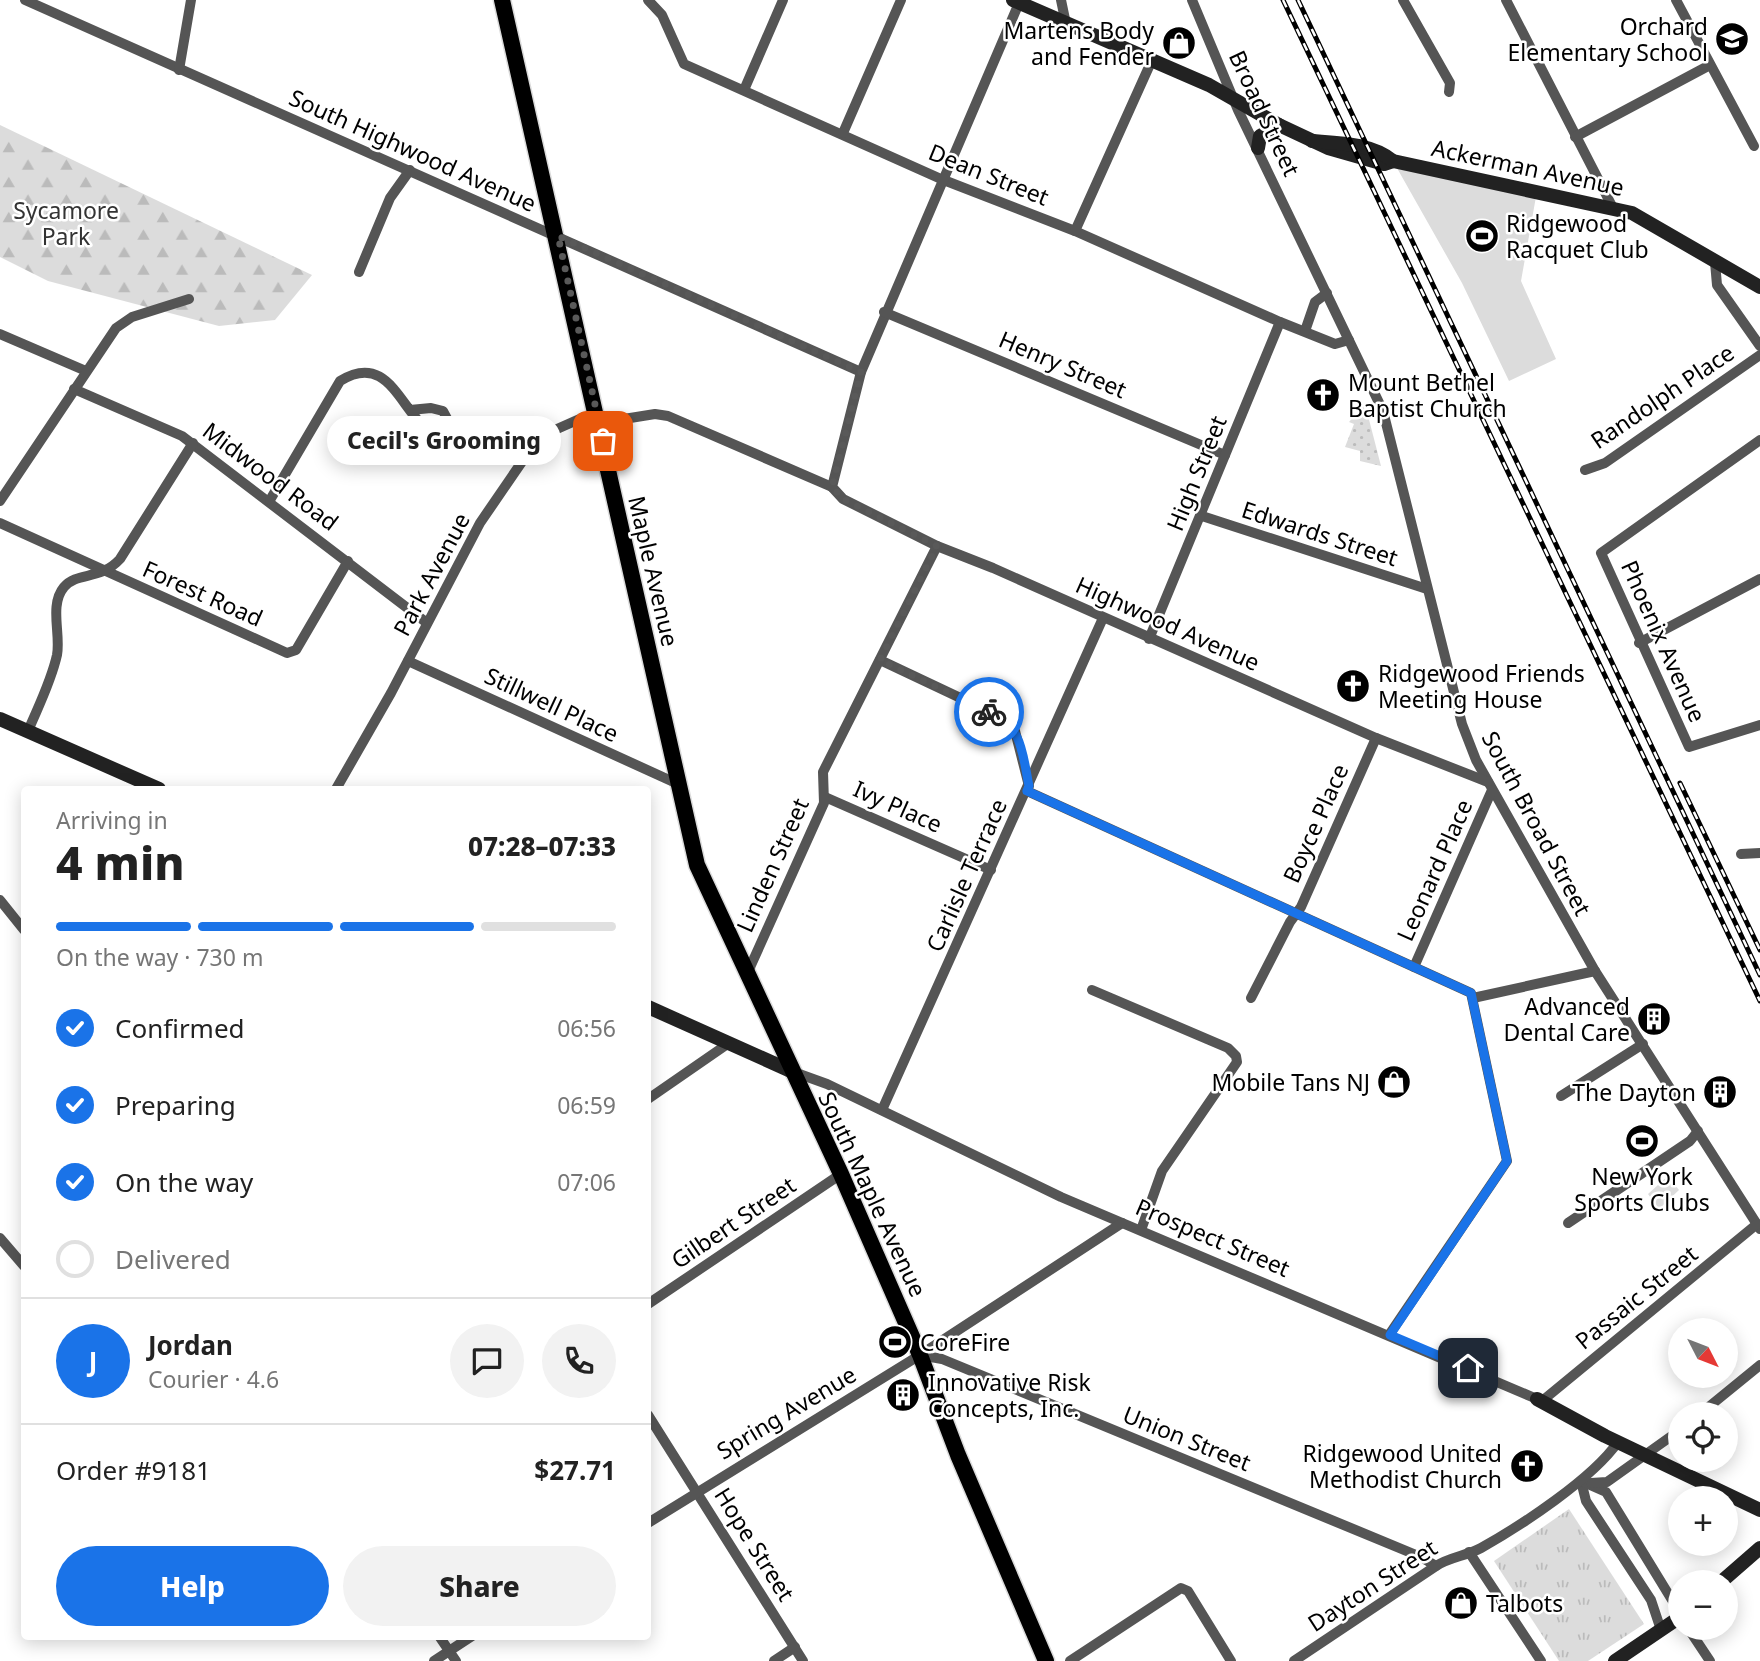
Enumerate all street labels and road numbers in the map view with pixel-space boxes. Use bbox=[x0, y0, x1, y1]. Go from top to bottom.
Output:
street label: Broad Street bbox=[1222, 45, 1308, 181]
street label: South Highwood Avenue bbox=[284, 81, 542, 219]
street label: Ackerman Avenue bbox=[1429, 131, 1627, 203]
street label: Dean Street bbox=[924, 135, 1054, 213]
street label: Henry Street bbox=[994, 323, 1132, 405]
street label: Randolph Place bbox=[1584, 336, 1740, 456]
street label: High Street bbox=[1158, 411, 1234, 535]
street label: Midwood Road bbox=[197, 414, 345, 538]
street label: Maple Avenue bbox=[621, 493, 687, 649]
street label: Edwards Street bbox=[1238, 493, 1402, 573]
street label: Park Avenue bbox=[385, 507, 477, 641]
street label: Forest Road bbox=[138, 552, 268, 634]
street label: Phoenix Avenue bbox=[1614, 555, 1714, 727]
street label: Highwood Avenue bbox=[1071, 568, 1265, 678]
street label: Stillwell Place bbox=[480, 659, 624, 749]
street label: South Broad Street bbox=[1475, 725, 1599, 921]
street label: Boyce Place bbox=[1275, 759, 1355, 887]
street label: Ivy Place bbox=[849, 772, 947, 840]
street label: Linden Street bbox=[728, 793, 816, 937]
street label: Carlisle Terrace bbox=[918, 793, 1014, 957]
street label: Leonard Place bbox=[1388, 794, 1480, 946]
street label: South Maple Avenue bbox=[811, 1086, 935, 1302]
street label: Gilbert Street bbox=[664, 1169, 802, 1275]
street label: Prospect Street bbox=[1131, 1190, 1295, 1284]
street label: Passaic Street bbox=[1568, 1238, 1704, 1356]
street label: Spring Avenue bbox=[710, 1358, 862, 1466]
street label: Union Street bbox=[1118, 1398, 1256, 1478]
street label: Hope Street bbox=[707, 1481, 803, 1607]
street label: Dayton Street bbox=[1301, 1531, 1443, 1639]

